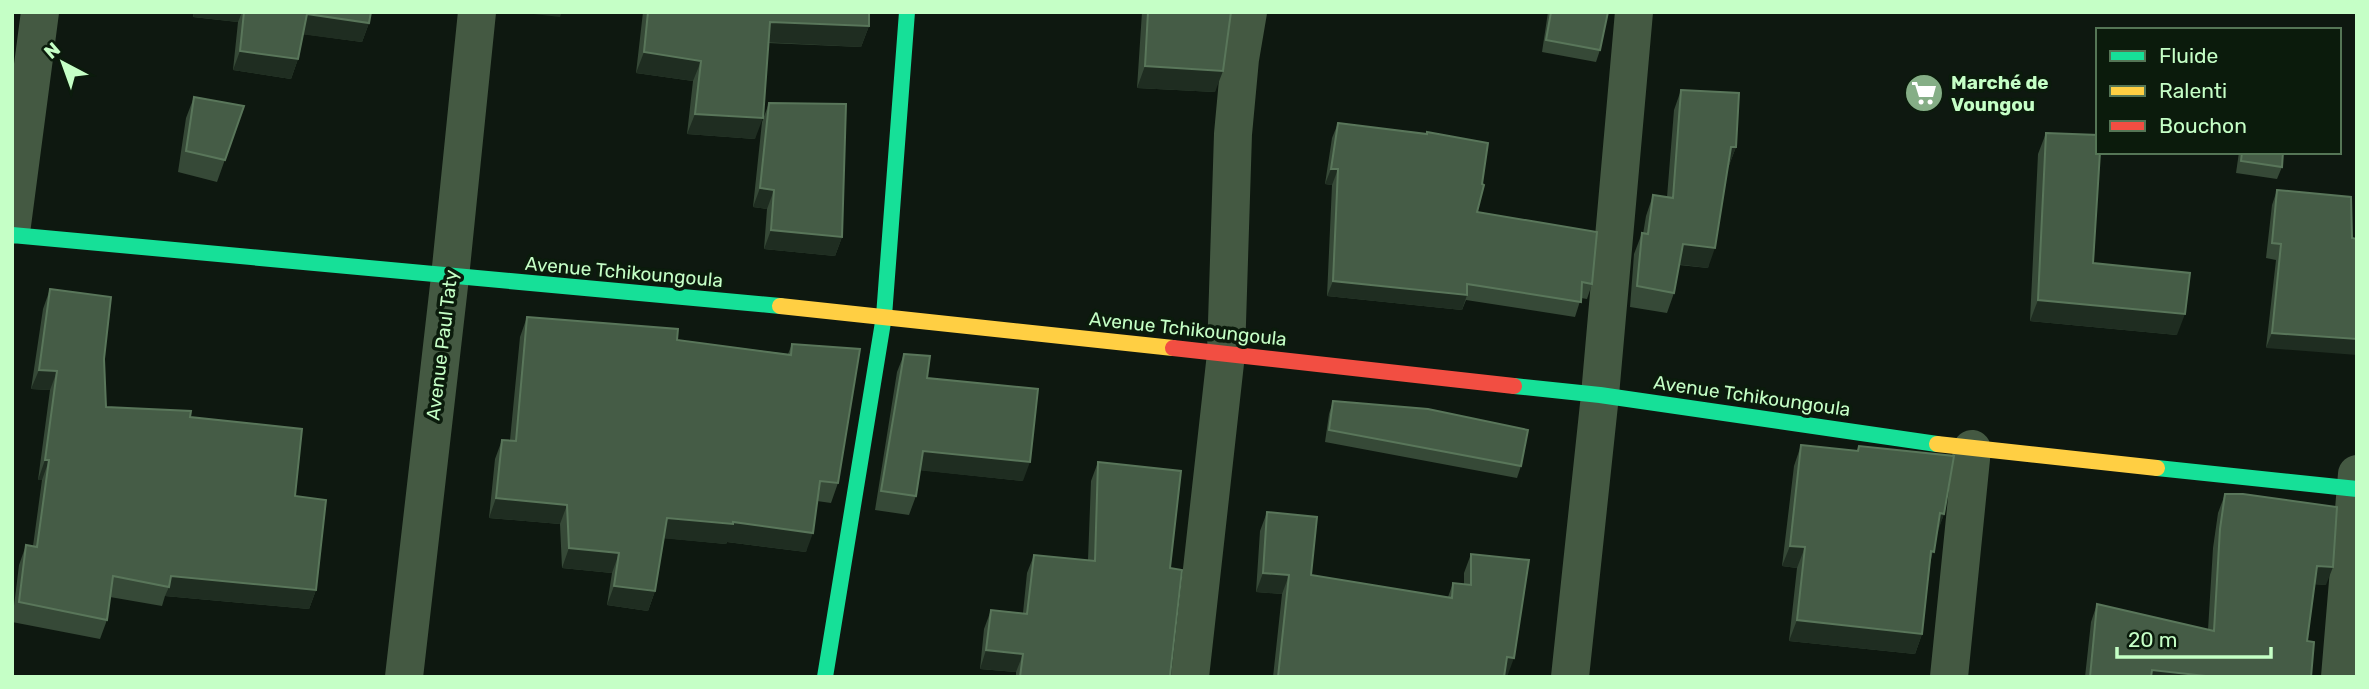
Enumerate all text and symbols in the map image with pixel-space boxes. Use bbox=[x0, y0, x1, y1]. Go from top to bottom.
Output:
north arrow bbox=[28, 28, 98, 98]
legend bbox=[2096, 28, 2341, 154]
text: N bbox=[39, 37, 65, 64]
text: Fluide bbox=[2159, 43, 2218, 68]
place label: Marché de Voungou bbox=[1951, 71, 2049, 116]
supermarket icon: Marché de Voungou bbox=[1903, 72, 1945, 114]
text: Ralenti bbox=[2159, 78, 2227, 103]
text: Bouchon bbox=[2159, 113, 2247, 138]
street label: Avenue Tchikoungoula bbox=[524, 252, 724, 292]
street label: Avenue Paul Taty bbox=[421, 268, 463, 422]
street label: Avenue Tchikoungoula bbox=[1088, 307, 1288, 351]
street label: Avenue Tchikoungoula bbox=[1652, 371, 1852, 421]
scale bar bbox=[2117, 616, 2271, 660]
text: 20 m bbox=[2128, 627, 2177, 652]

